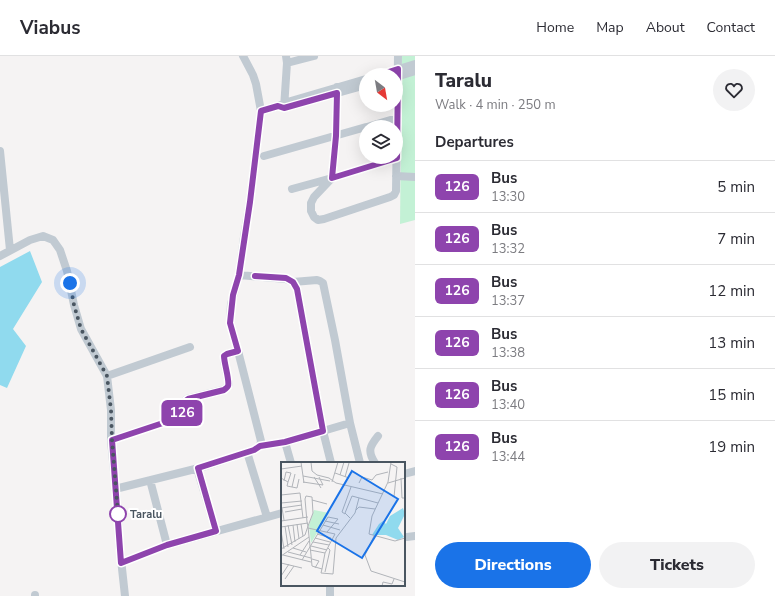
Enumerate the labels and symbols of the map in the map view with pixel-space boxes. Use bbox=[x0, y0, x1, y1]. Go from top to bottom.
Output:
north arrow bbox=[359, 68, 403, 112]
your location bbox=[60, 273, 80, 293]
line badge: 126 bbox=[159, 400, 205, 426]
inset map bbox=[281, 462, 405, 586]
marker: Taralu bbox=[109, 505, 127, 523]
place label: Taralu bbox=[130, 507, 162, 522]

